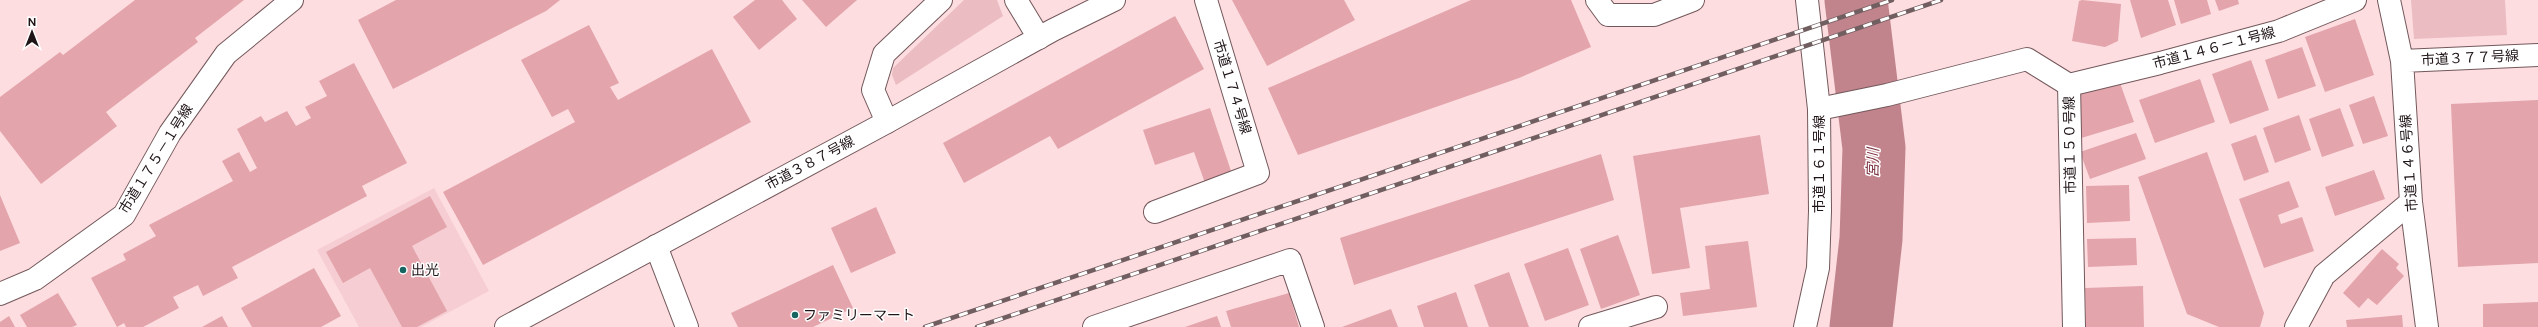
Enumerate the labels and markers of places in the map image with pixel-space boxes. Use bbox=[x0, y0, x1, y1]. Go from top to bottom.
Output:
place label: 出光 bbox=[411, 262, 439, 279]
marker: 出光 bbox=[398, 265, 408, 275]
place label: ファミリーマート bbox=[803, 307, 915, 324]
marker: ファミリーマート bbox=[790, 310, 800, 320]

